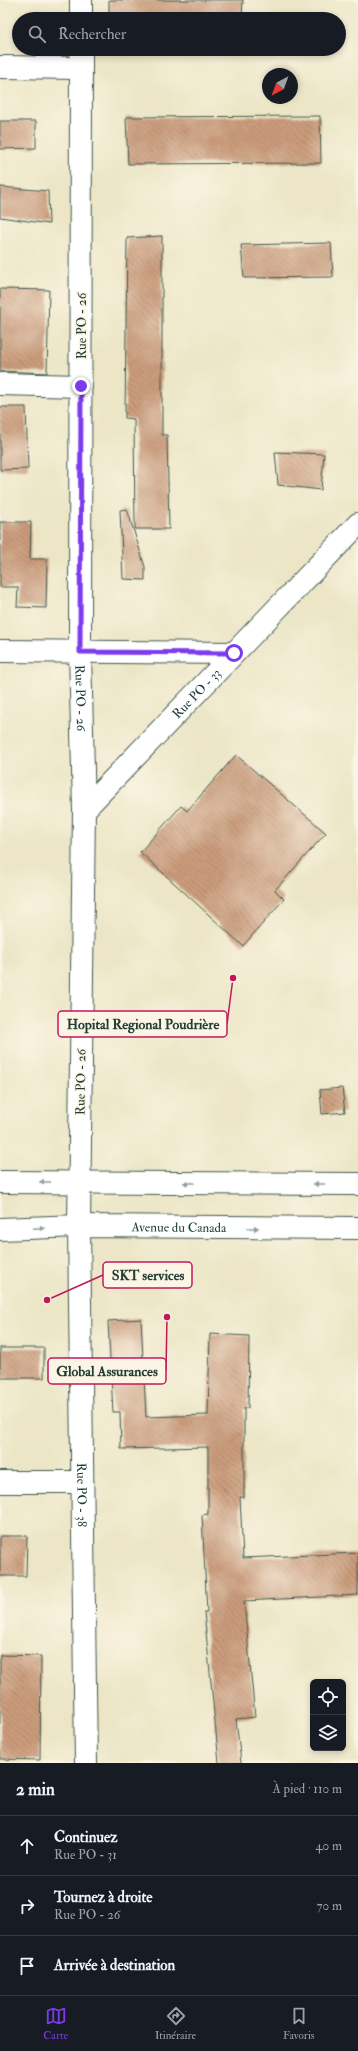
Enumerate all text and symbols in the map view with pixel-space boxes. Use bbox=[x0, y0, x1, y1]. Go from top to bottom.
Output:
search box bbox=[12, 12, 346, 56]
icon: search bbox=[26, 23, 48, 45]
text: Rechercher bbox=[58, 25, 126, 44]
north arrow bbox=[262, 68, 298, 104]
street label: Rue PO - 26 bbox=[74, 291, 90, 359]
route end bbox=[72, 377, 90, 395]
route start bbox=[225, 644, 243, 662]
street label: Rue PO - 26 bbox=[71, 665, 89, 733]
street label: Rue PO - 33 bbox=[169, 665, 224, 722]
callout: Hopital Regional Poudrière bbox=[58, 1011, 227, 1037]
text: Hopital Regional Poudrière bbox=[67, 1016, 219, 1034]
street label: Rue PO - 26 bbox=[72, 1047, 90, 1115]
one-way arrow bbox=[38, 1179, 51, 1185]
one-way arrow bbox=[182, 1180, 195, 1186]
one-way arrow bbox=[312, 1181, 325, 1187]
street label: Avenue du Canada bbox=[130, 1219, 227, 1236]
one-way arrow bbox=[247, 1224, 259, 1231]
one-way arrow bbox=[33, 1225, 46, 1231]
callout: SKT services bbox=[103, 1262, 192, 1288]
text: SKT services bbox=[112, 1267, 185, 1284]
callout: Global Assurances bbox=[48, 1358, 166, 1384]
text: Global Assurances bbox=[56, 1363, 158, 1380]
street label: Rue PO - 38 bbox=[73, 1463, 90, 1527]
map controls bbox=[310, 1679, 346, 1751]
button: locate bbox=[310, 1679, 346, 1715]
button: layers bbox=[310, 1715, 346, 1751]
text: 2 min bbox=[16, 1779, 55, 1800]
text: À pied · 110 m bbox=[273, 1781, 342, 1797]
text: Continuez bbox=[54, 1828, 118, 1847]
icon: ahead bbox=[16, 1835, 38, 1857]
text: 40 m bbox=[316, 1838, 342, 1854]
text: Rue PO - 31 bbox=[54, 1847, 117, 1863]
text: Tournez à droite bbox=[54, 1888, 153, 1907]
icon: right bbox=[16, 1895, 38, 1917]
text: 70 m bbox=[317, 1898, 342, 1914]
text: Rue PO - 26 bbox=[54, 1907, 120, 1923]
icon: arrive bbox=[16, 1955, 38, 1977]
text: Arrivée à destination bbox=[54, 1956, 175, 1975]
tab: Carte bbox=[43, 2005, 68, 2042]
tab: Itinéraire bbox=[155, 2005, 196, 2042]
tab: Favoris bbox=[283, 2005, 315, 2042]

